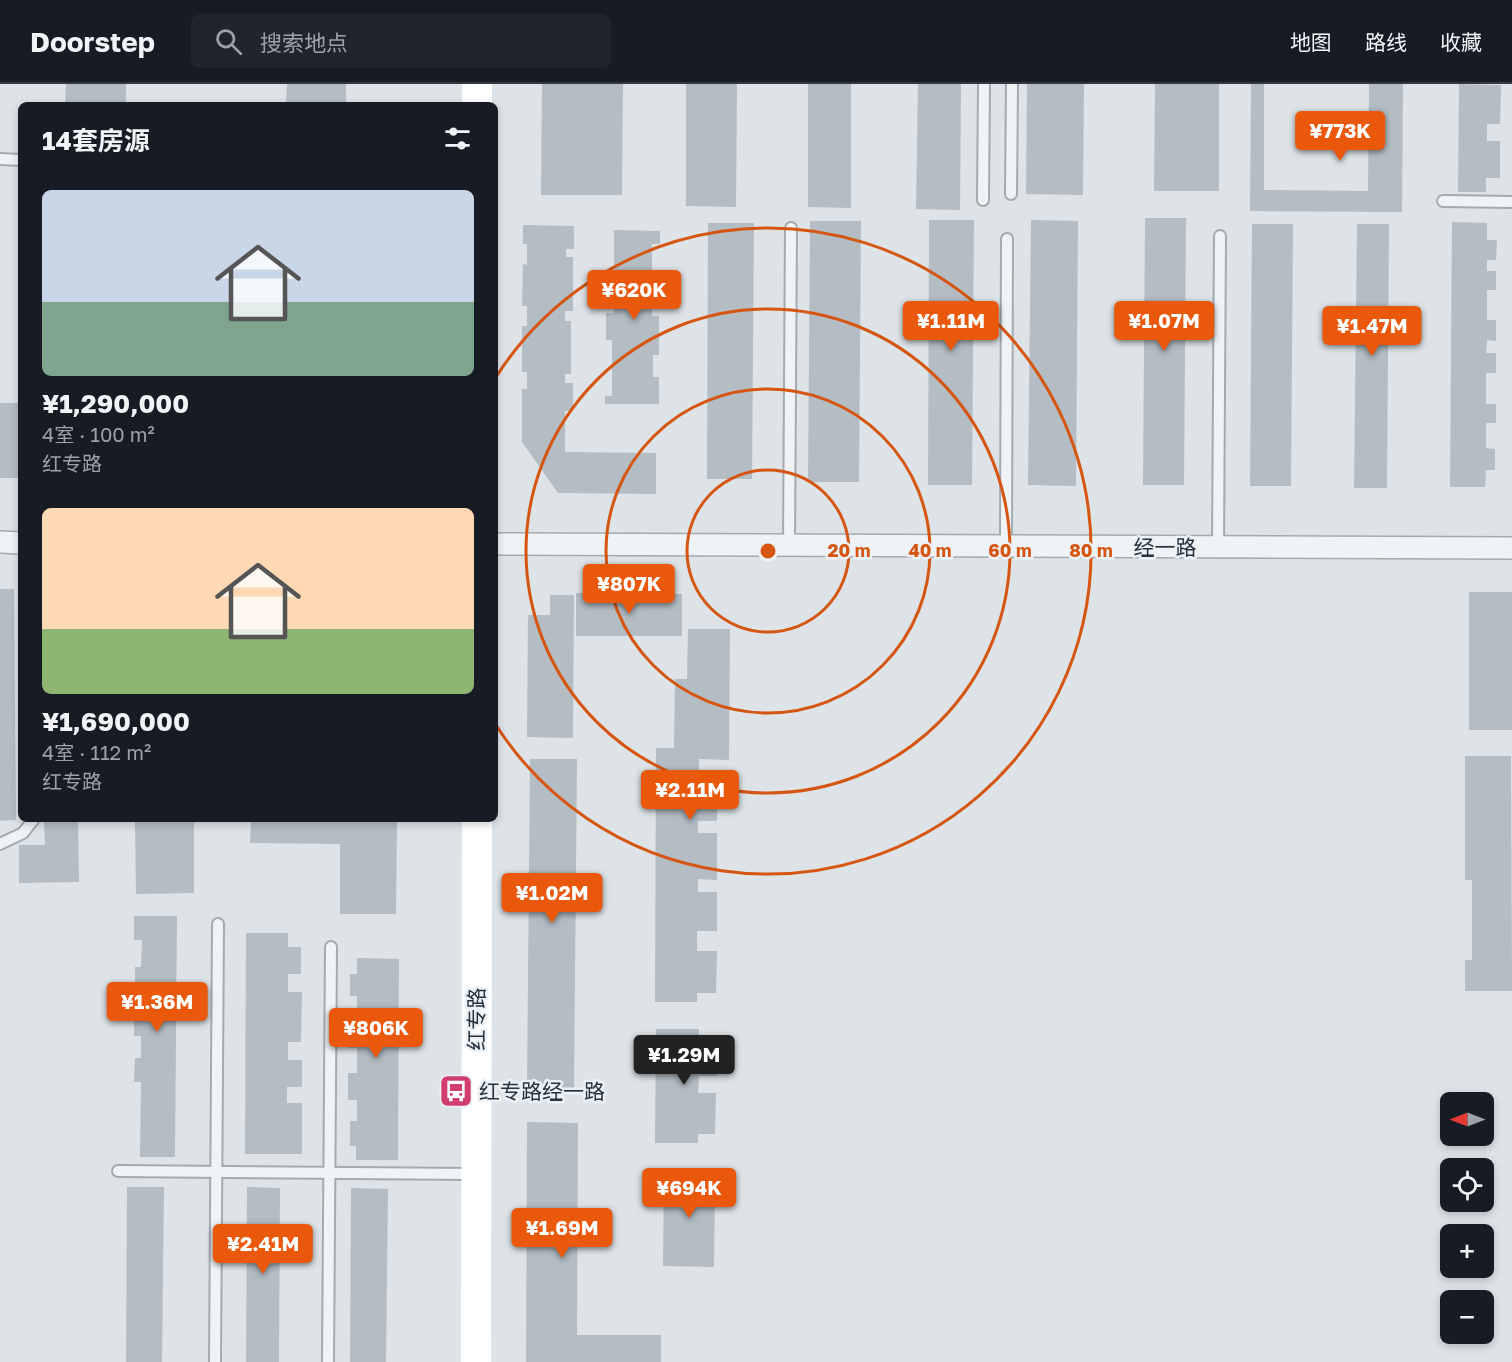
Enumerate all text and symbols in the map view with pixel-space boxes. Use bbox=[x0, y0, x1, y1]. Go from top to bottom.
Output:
search box bbox=[191, 14, 611, 68]
text: Doorstep bbox=[30, 25, 155, 58]
icon: search bbox=[212, 25, 245, 58]
text: 搜索地点 bbox=[260, 29, 348, 56]
text: 地图 bbox=[1290, 29, 1332, 55]
text: 路线 bbox=[1365, 29, 1407, 55]
text: 收藏 bbox=[1440, 29, 1482, 55]
pin: ¥773K bbox=[1298, 111, 1382, 162]
text: ¥773K bbox=[1309, 118, 1371, 142]
icon: filters bbox=[441, 122, 474, 155]
text: 14套房源 bbox=[42, 125, 150, 156]
icon: home bbox=[204, 229, 312, 337]
pin: ¥620K bbox=[592, 270, 676, 321]
text: ¥620K bbox=[601, 277, 667, 301]
pin: ¥1.11M bbox=[902, 301, 1000, 352]
pin: ¥1.07M bbox=[1115, 301, 1213, 352]
pin: ¥1.47M bbox=[1323, 306, 1421, 357]
text: ¥1.11M bbox=[917, 308, 985, 332]
text: ¥1.07M bbox=[1128, 308, 1200, 332]
text: ¥1.47M bbox=[1336, 313, 1408, 337]
text: ¥1,290,000 bbox=[42, 388, 189, 419]
text: 4室 · 100 m² bbox=[42, 422, 155, 446]
text: 红专路 bbox=[42, 451, 102, 475]
street label: 经一路 bbox=[1134, 534, 1197, 560]
text: 20 m bbox=[828, 539, 870, 561]
text: 40 m bbox=[908, 539, 952, 561]
text: 60 m bbox=[988, 539, 1032, 561]
text: 80 m bbox=[1069, 539, 1113, 561]
centre of rings bbox=[758, 541, 778, 561]
icon: home bbox=[204, 547, 312, 655]
pin: ¥807K bbox=[587, 564, 671, 615]
text: ¥807K bbox=[597, 571, 661, 595]
text: ¥1,690,000 bbox=[42, 706, 190, 737]
text: 4室 · 112 m² bbox=[42, 740, 151, 764]
text: 红专路 bbox=[42, 769, 102, 793]
pin: ¥2.11M bbox=[641, 770, 739, 821]
text: ¥2.11M bbox=[655, 777, 725, 801]
pin: ¥1.02M bbox=[503, 873, 601, 924]
text: ¥1.02M bbox=[516, 880, 588, 904]
pin: ¥1.36M bbox=[108, 982, 206, 1033]
street label: 红专路 bbox=[463, 988, 489, 1051]
text: ¥1.36M bbox=[121, 989, 193, 1013]
pin: ¥806K bbox=[334, 1008, 418, 1059]
text: ¥806K bbox=[343, 1015, 409, 1039]
pin: ¥1.29M bbox=[635, 1035, 733, 1086]
text: ¥1.29M bbox=[648, 1042, 720, 1066]
bus stop icon: 红专路经一路 bbox=[438, 1073, 474, 1109]
place label: 红专路经一路 bbox=[479, 1078, 605, 1104]
north arrow bbox=[1440, 1092, 1494, 1146]
map controls bbox=[1440, 1092, 1494, 1344]
button: locate bbox=[1440, 1158, 1494, 1212]
pin: ¥694K bbox=[647, 1168, 731, 1219]
text: ¥694K bbox=[656, 1175, 722, 1199]
pin: ¥1.69M bbox=[513, 1208, 611, 1259]
text: ¥1.69M bbox=[525, 1215, 599, 1239]
pin: ¥2.41M bbox=[214, 1224, 312, 1275]
button: + bbox=[1440, 1224, 1494, 1278]
text: ¥2.41M bbox=[227, 1231, 299, 1255]
button: − bbox=[1440, 1290, 1494, 1344]

